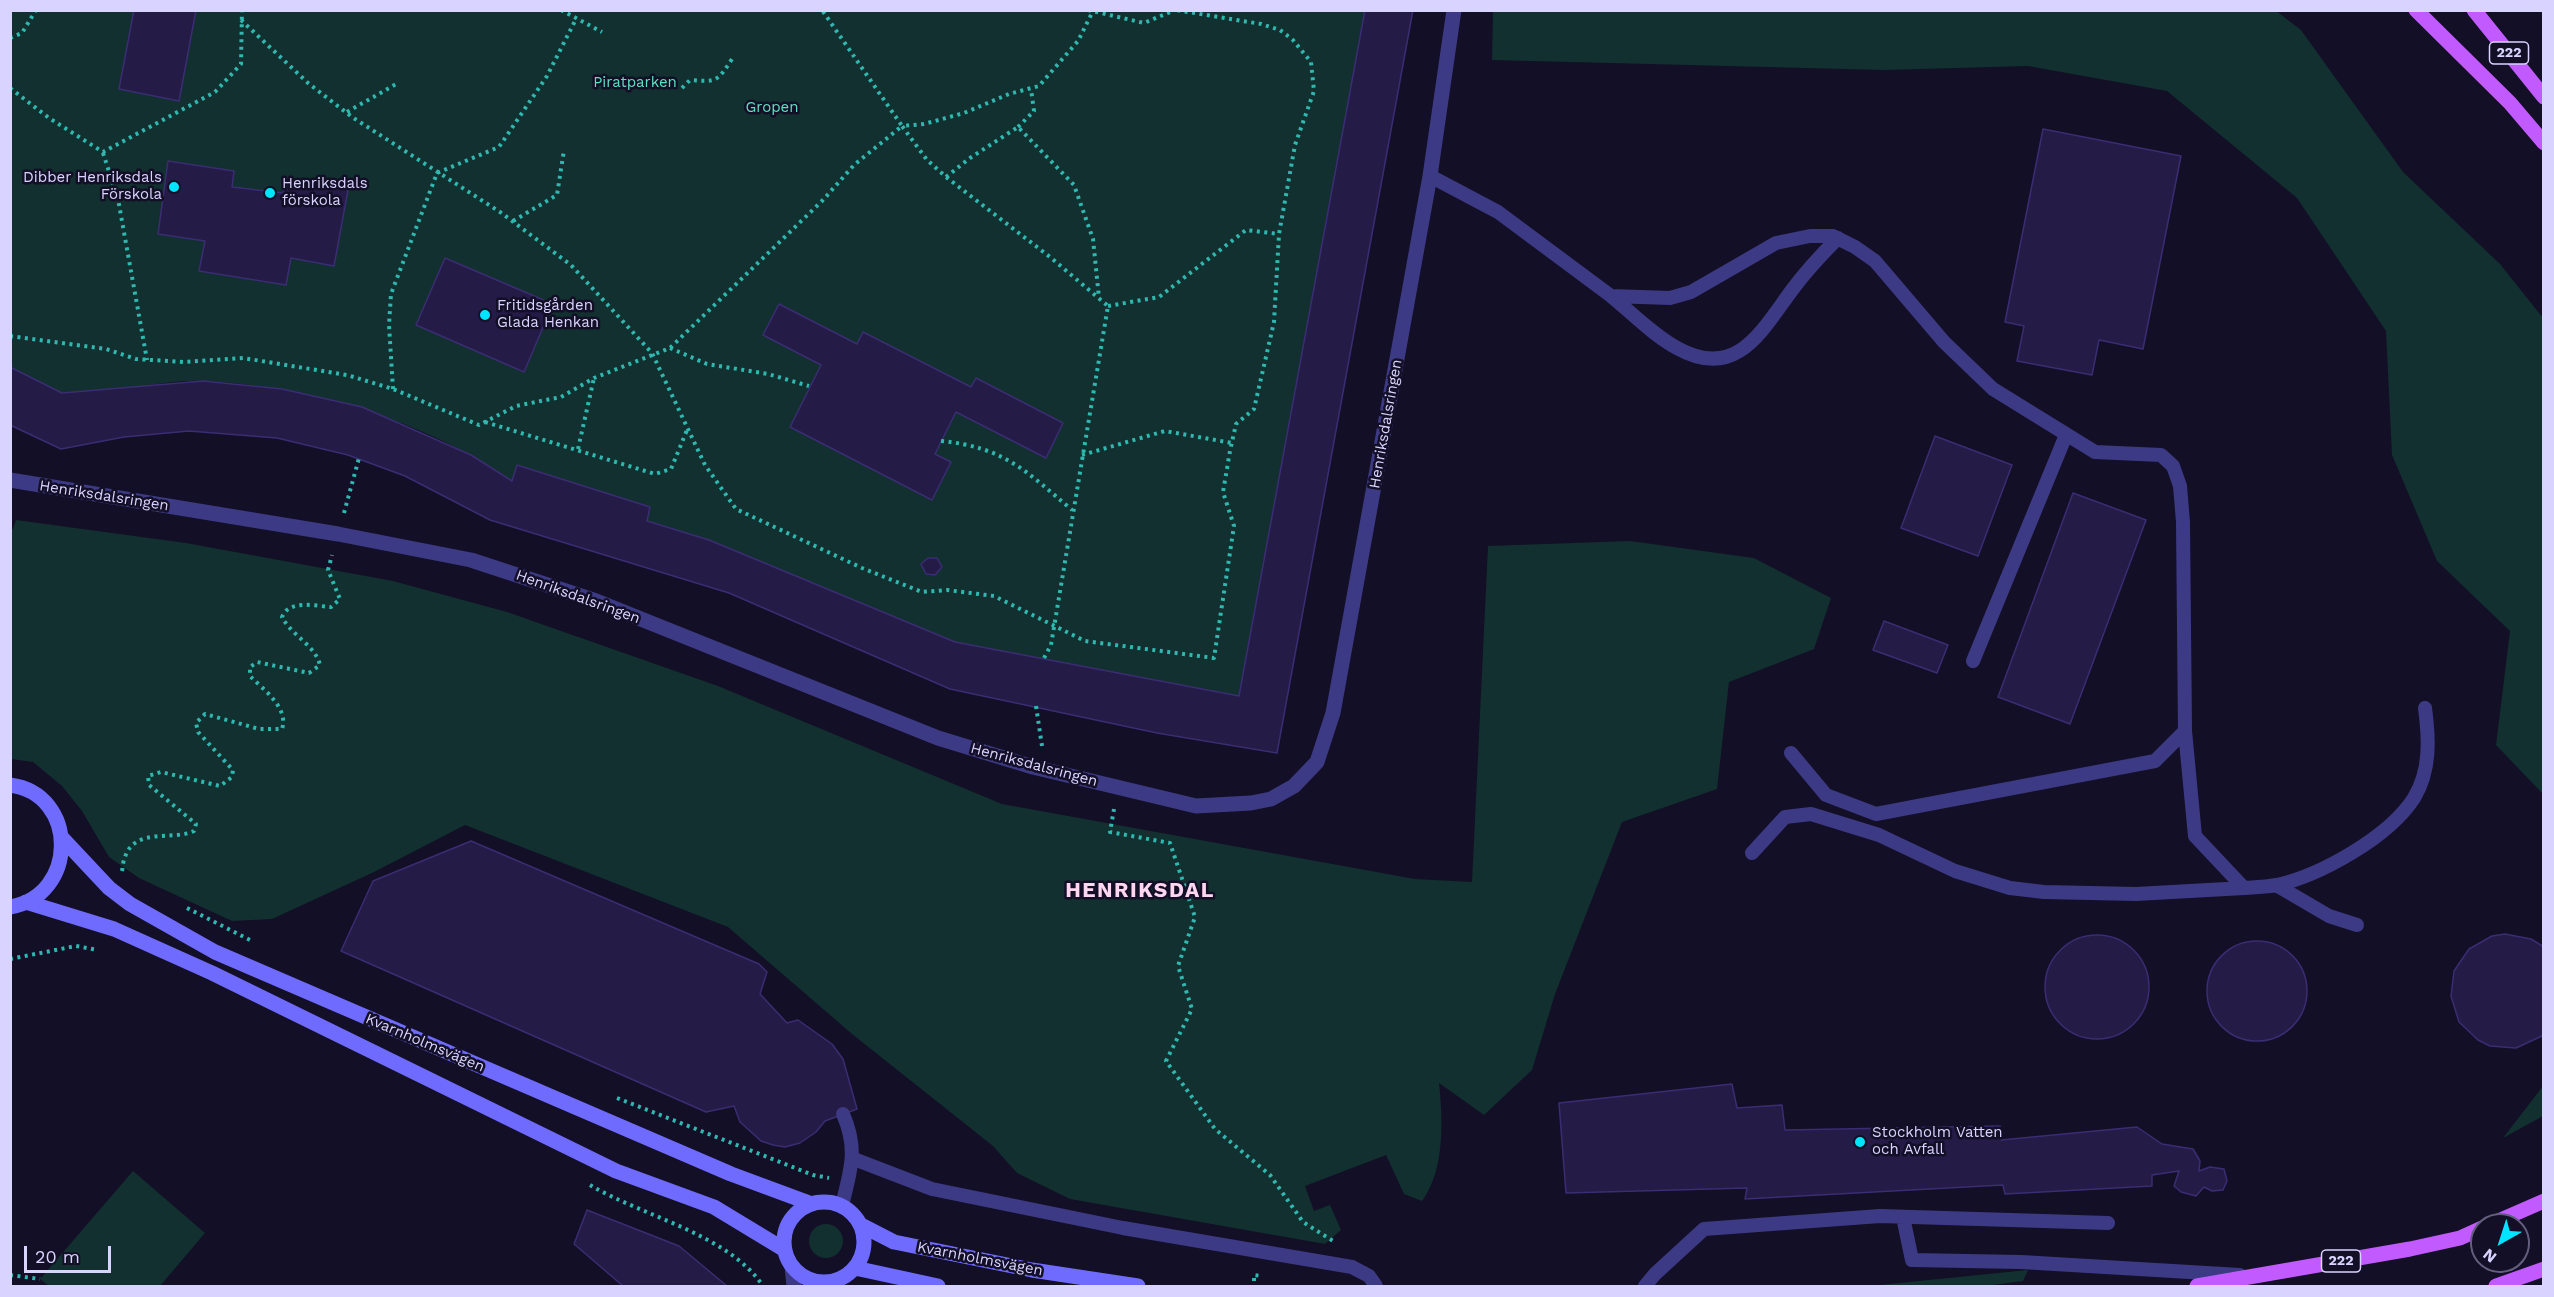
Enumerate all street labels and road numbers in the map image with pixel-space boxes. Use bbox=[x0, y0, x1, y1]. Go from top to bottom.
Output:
road number: 222 bbox=[2490, 42, 2528, 64]
street label: Henriksdalsringen bbox=[1366, 358, 1406, 490]
street label: Henriksdalsringen bbox=[38, 477, 170, 515]
street label: Henriksdalsringen bbox=[513, 566, 643, 628]
street label: Henriksdalsringen bbox=[968, 739, 1100, 791]
street label: Kvarnholmsvägen bbox=[363, 1010, 487, 1076]
street label: Kvarnholmsvägen bbox=[916, 1238, 1044, 1280]
road number: 222 bbox=[2322, 1250, 2360, 1272]

